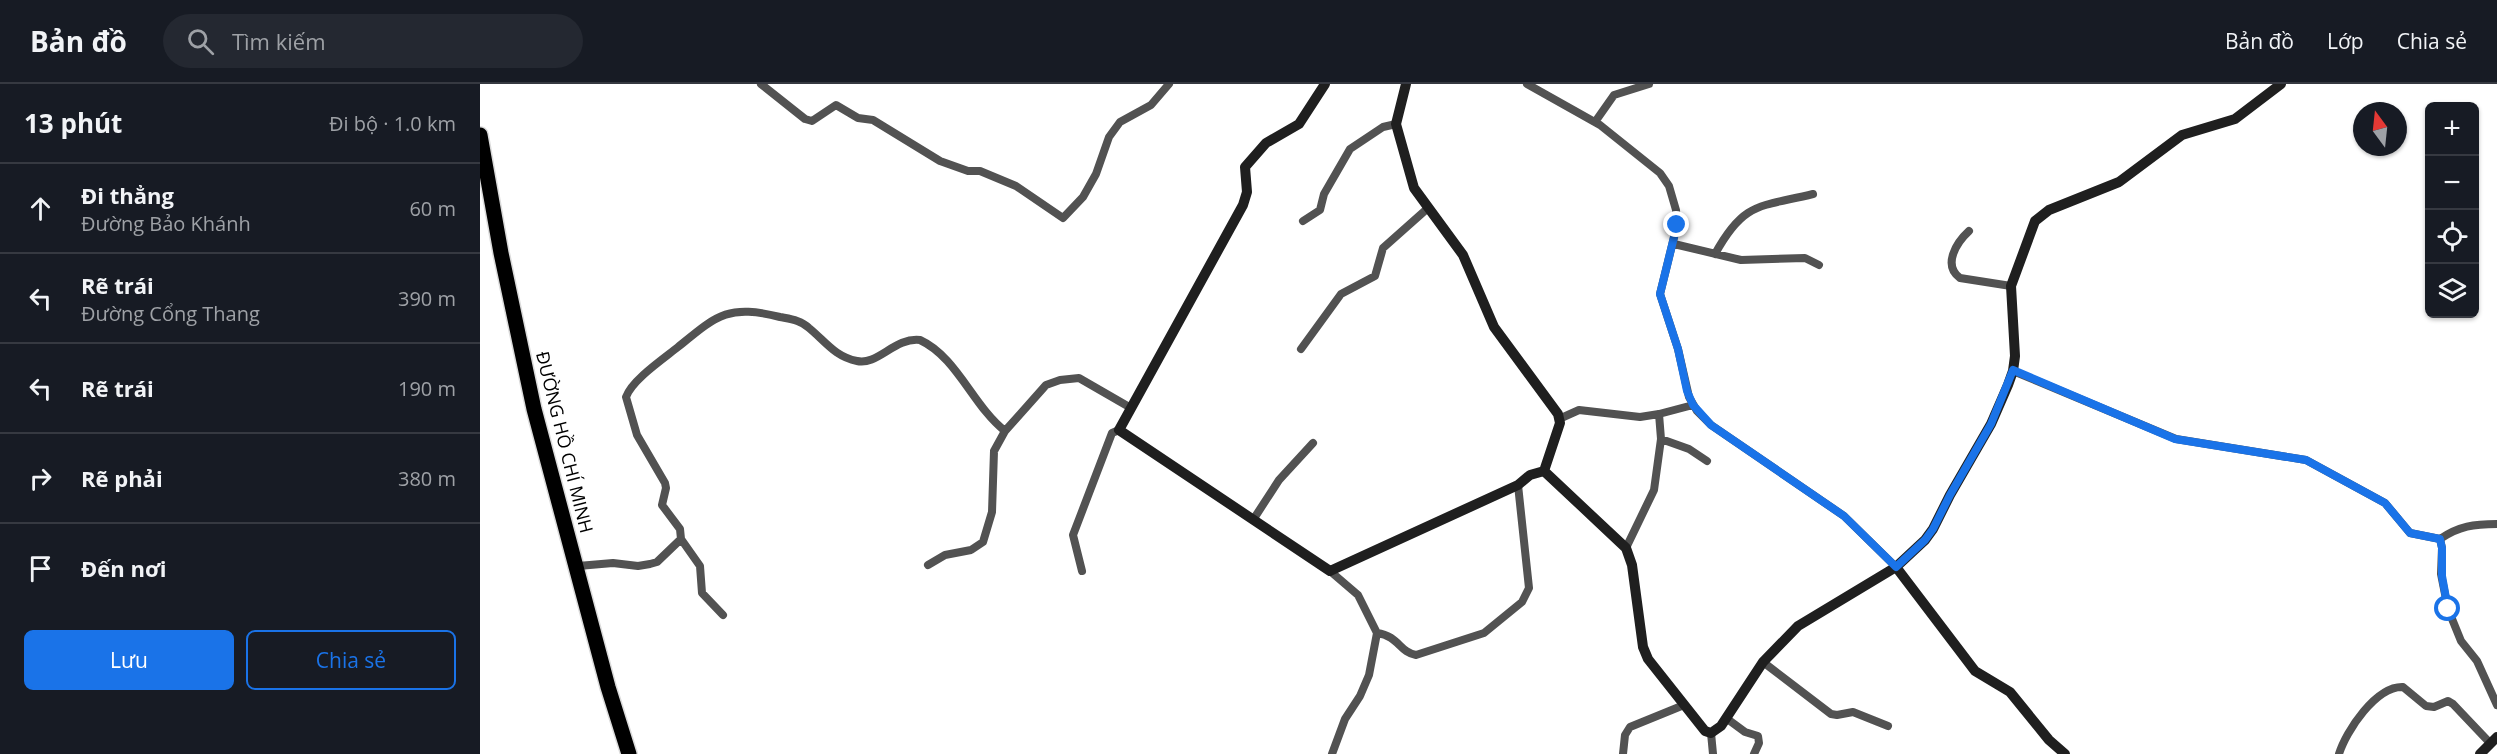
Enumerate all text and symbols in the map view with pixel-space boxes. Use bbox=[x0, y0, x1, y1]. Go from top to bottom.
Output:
search box bbox=[163, 14, 583, 68]
text: Bản đồ bbox=[30, 22, 127, 60]
icon: search bbox=[184, 25, 217, 58]
text: Tìm kiếm bbox=[232, 26, 326, 56]
text: Bản đồ bbox=[2225, 27, 2294, 55]
text: Lớp bbox=[2327, 27, 2364, 55]
text: Chia sẻ bbox=[2397, 27, 2467, 55]
north arrow bbox=[2353, 102, 2407, 156]
map controls bbox=[2425, 102, 2479, 318]
button: + bbox=[2425, 102, 2479, 156]
text: 13 phút bbox=[24, 105, 122, 141]
text: Đi bộ · 1.0 km bbox=[329, 110, 456, 137]
button: − bbox=[2425, 156, 2479, 210]
text: Đi thẳng bbox=[81, 180, 174, 210]
icon: ahead bbox=[24, 192, 57, 225]
text: 60 m bbox=[409, 195, 456, 222]
text: Đường Bảo Khánh bbox=[81, 210, 251, 237]
button: locate bbox=[2425, 210, 2479, 264]
route end bbox=[1663, 211, 1689, 237]
button: layers bbox=[2425, 264, 2479, 318]
text: Rẽ trái bbox=[81, 270, 154, 300]
icon: left bbox=[24, 282, 57, 315]
text: 390 m bbox=[398, 285, 456, 312]
text: Đường Cổng Thang bbox=[81, 300, 260, 327]
street label: ĐƯỜNG HỒ CHÍ MINH bbox=[531, 349, 599, 535]
icon: left bbox=[24, 372, 57, 405]
text: Rẽ trái bbox=[81, 373, 154, 403]
text: 190 m bbox=[398, 375, 456, 402]
icon: right bbox=[24, 462, 57, 495]
text: Rẽ phải bbox=[81, 463, 163, 493]
text: 380 m bbox=[398, 465, 456, 492]
icon: arrive bbox=[24, 552, 57, 585]
text: Đến nơi bbox=[81, 553, 167, 583]
route start bbox=[2434, 595, 2460, 621]
button: Lưu bbox=[24, 630, 234, 690]
button: Chia sẻ bbox=[246, 630, 456, 690]

